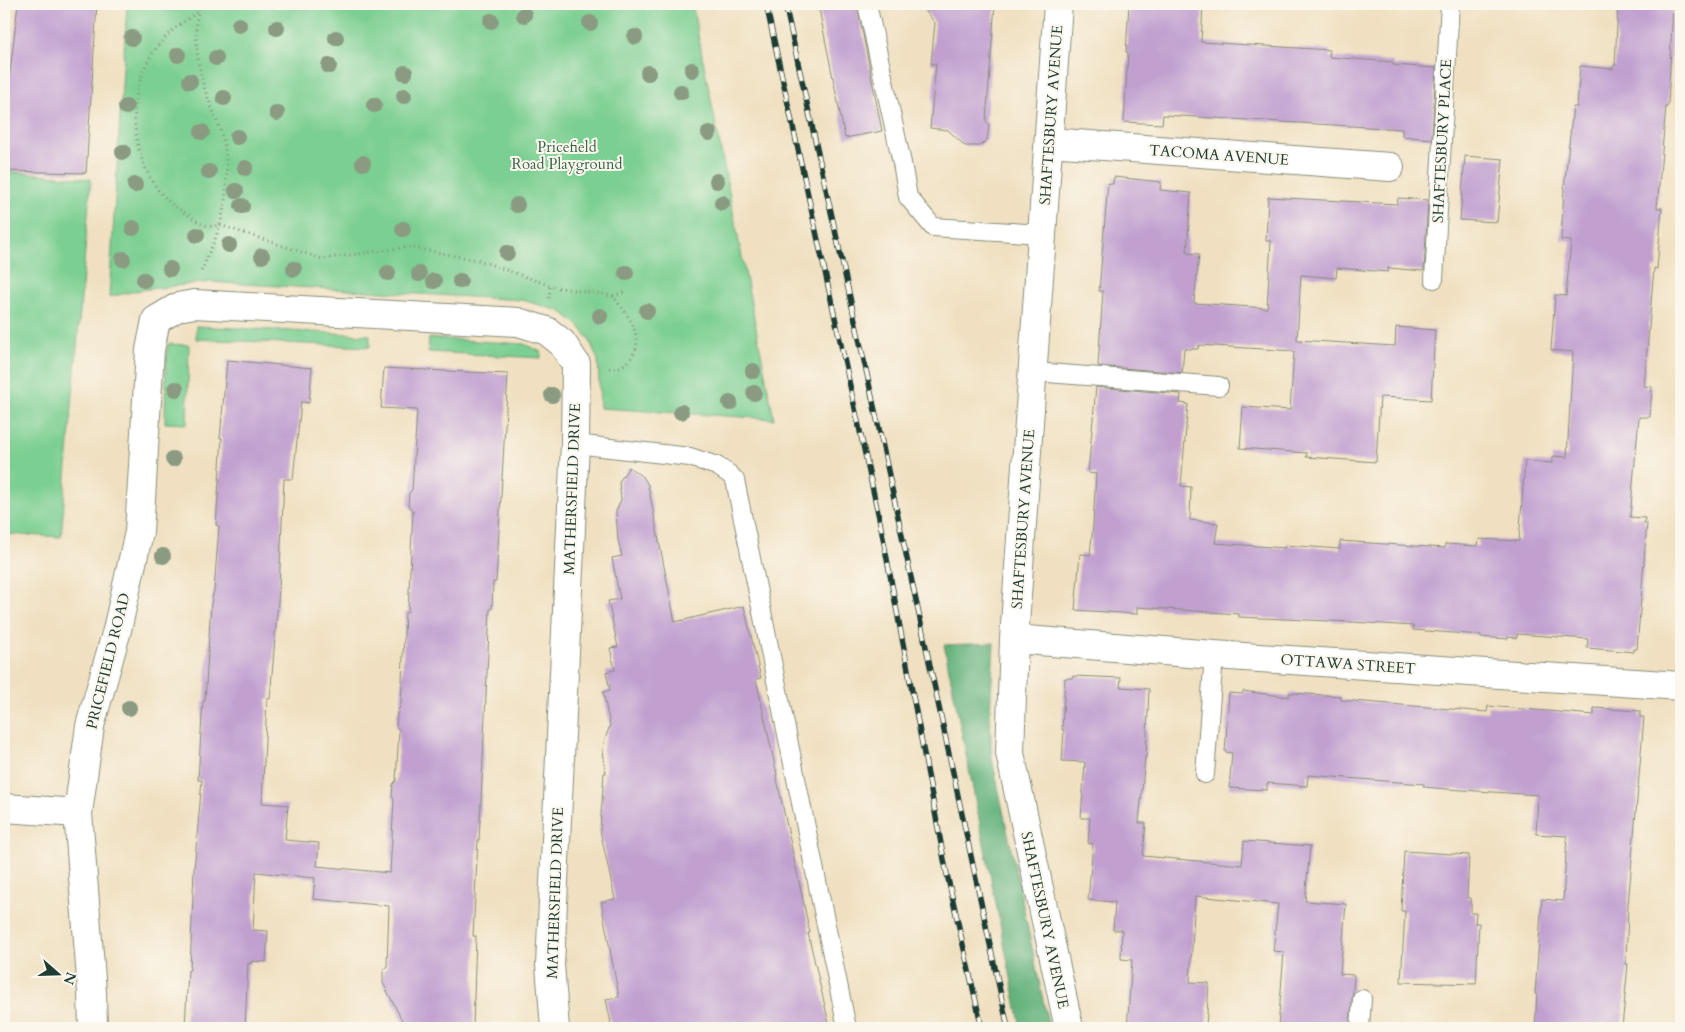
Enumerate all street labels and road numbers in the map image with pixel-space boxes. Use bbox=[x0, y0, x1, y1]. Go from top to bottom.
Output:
street label: SHAFTESBURY AVENUE bbox=[1035, 24, 1067, 206]
street label: SHAFTESBURY PLACE bbox=[1428, 58, 1456, 224]
street label: TACOMA AVENUE bbox=[1148, 140, 1290, 170]
street label: MATHERSFIELD DRIVE bbox=[559, 403, 585, 575]
street label: SHAFTESBURY AVENUE bbox=[1007, 428, 1039, 610]
street label: PRICEFIELD ROAD bbox=[81, 591, 135, 731]
street label: OTTAWA STREET bbox=[1280, 649, 1416, 679]
street label: MATHERSFIELD DRIVE bbox=[542, 807, 568, 979]
street label: SHAFTESBURY AVENUE bbox=[1016, 830, 1074, 1010]

